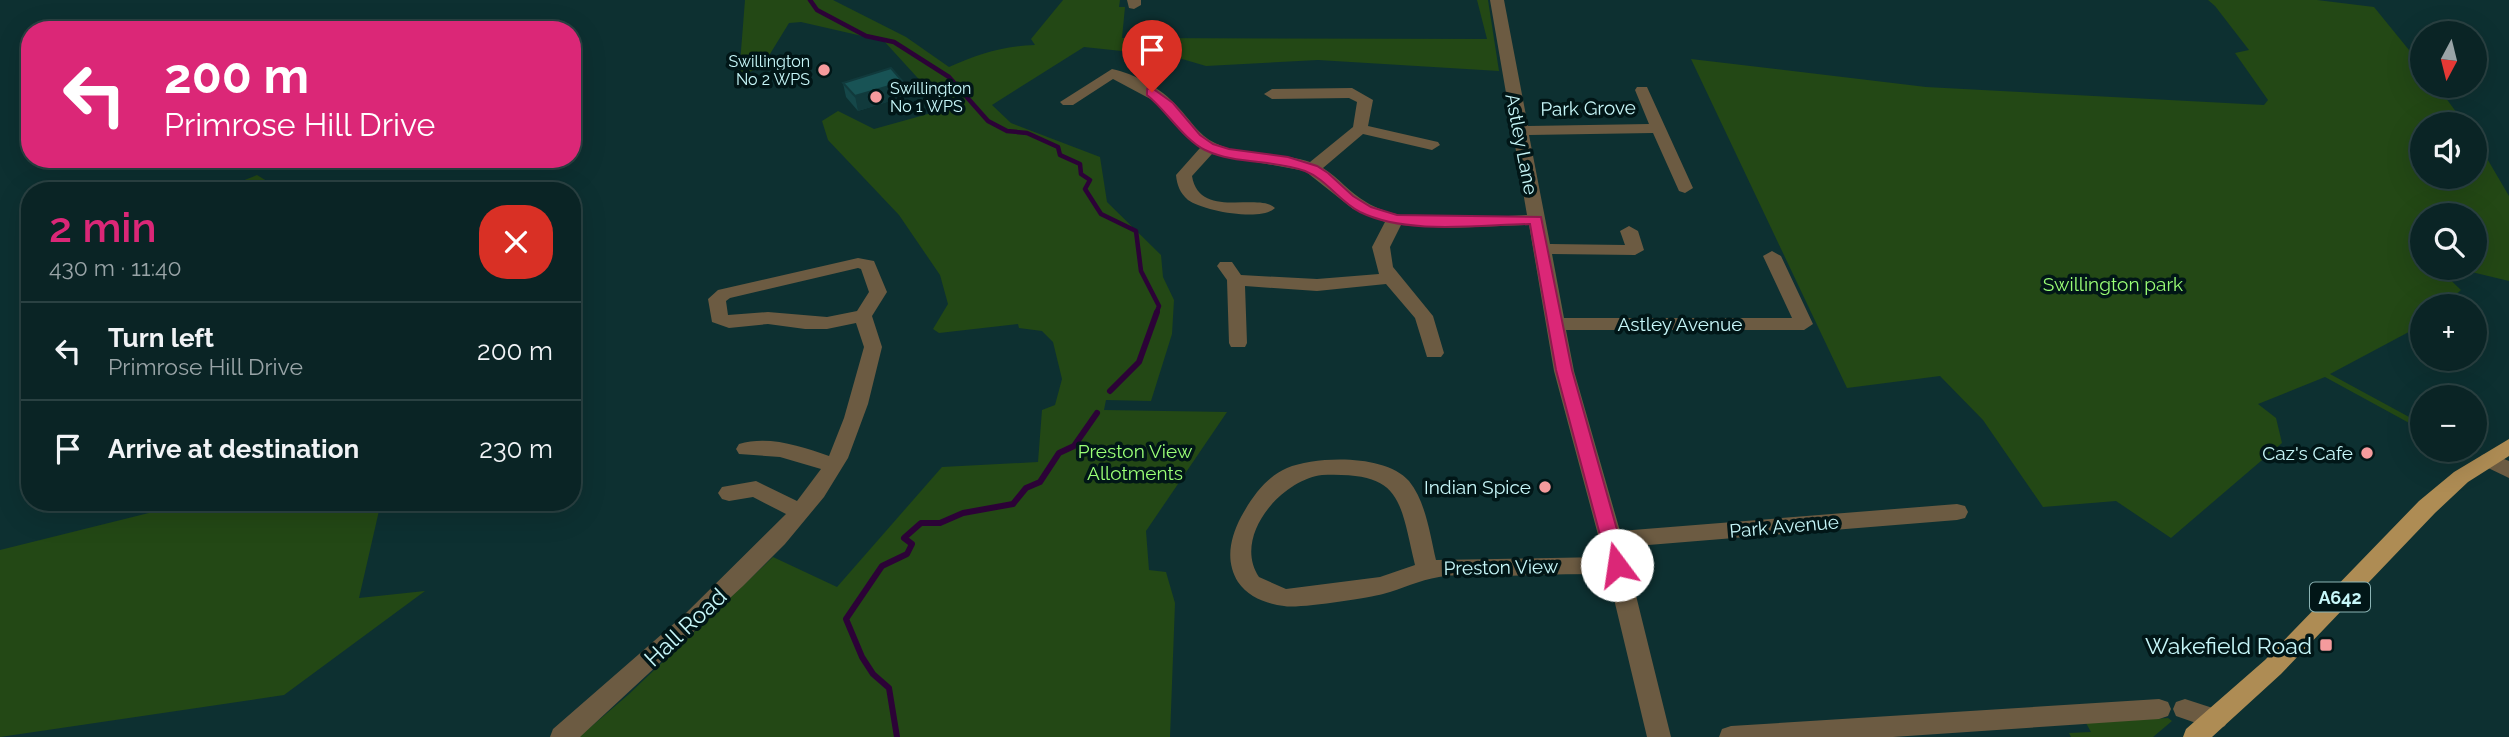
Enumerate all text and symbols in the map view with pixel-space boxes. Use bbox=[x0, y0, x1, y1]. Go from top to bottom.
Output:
pin bbox=[1122, 20, 1182, 92]
north arrow bbox=[2410, 21, 2487, 98]
map controls bbox=[2410, 21, 2487, 462]
icon: arrive bbox=[1133, 31, 1171, 69]
text: 200 m bbox=[164, 47, 309, 104]
icon: left bbox=[49, 49, 140, 140]
place label: Swillington No 2 WPS bbox=[729, 52, 810, 89]
marker: Swillington No 2 WPS bbox=[816, 62, 832, 78]
place label: Swillington No 1 WPS bbox=[890, 79, 971, 116]
marker: Swillington No 1 WPS bbox=[868, 89, 884, 105]
street label: Astley Lane bbox=[1501, 92, 1543, 196]
street label: Park Grove bbox=[1540, 96, 1636, 120]
text: Primrose Hill Drive bbox=[164, 106, 435, 143]
button: sound bbox=[2410, 112, 2487, 189]
text: 2 min bbox=[49, 203, 157, 252]
button: search bbox=[2410, 203, 2487, 280]
button: close bbox=[479, 205, 553, 279]
text: 430 m · 11:40 bbox=[49, 254, 182, 281]
park label: Swillington park bbox=[2043, 273, 2183, 295]
button: + bbox=[2410, 294, 2487, 371]
street label: Astley Avenue bbox=[1618, 313, 1743, 335]
text: Turn left bbox=[108, 323, 214, 353]
icon: left bbox=[49, 332, 87, 370]
text: 200 m bbox=[477, 336, 553, 366]
text: Primrose Hill Drive bbox=[108, 353, 303, 380]
button: − bbox=[2410, 385, 2487, 462]
icon: arrive bbox=[49, 430, 87, 468]
text: Arrive at destination bbox=[108, 434, 359, 464]
text: 230 m bbox=[479, 434, 553, 464]
park label: Preston View Allotments bbox=[1078, 440, 1193, 484]
place label: Caz's Cafe bbox=[2262, 442, 2353, 464]
marker: Caz's Cafe bbox=[2359, 445, 2375, 461]
place label: Indian Spice bbox=[1424, 476, 1531, 498]
marker: Indian Spice bbox=[1537, 479, 1553, 495]
street label: Park Avenue bbox=[1728, 510, 1840, 542]
position arrow bbox=[1580, 528, 1654, 602]
street label: Preston View bbox=[1443, 555, 1559, 579]
street label: Hall Road bbox=[638, 582, 732, 672]
road number: A642 bbox=[2310, 582, 2370, 612]
place label: Wakefield Road bbox=[2145, 632, 2312, 659]
marker: Wakefield Road bbox=[2318, 637, 2334, 653]

